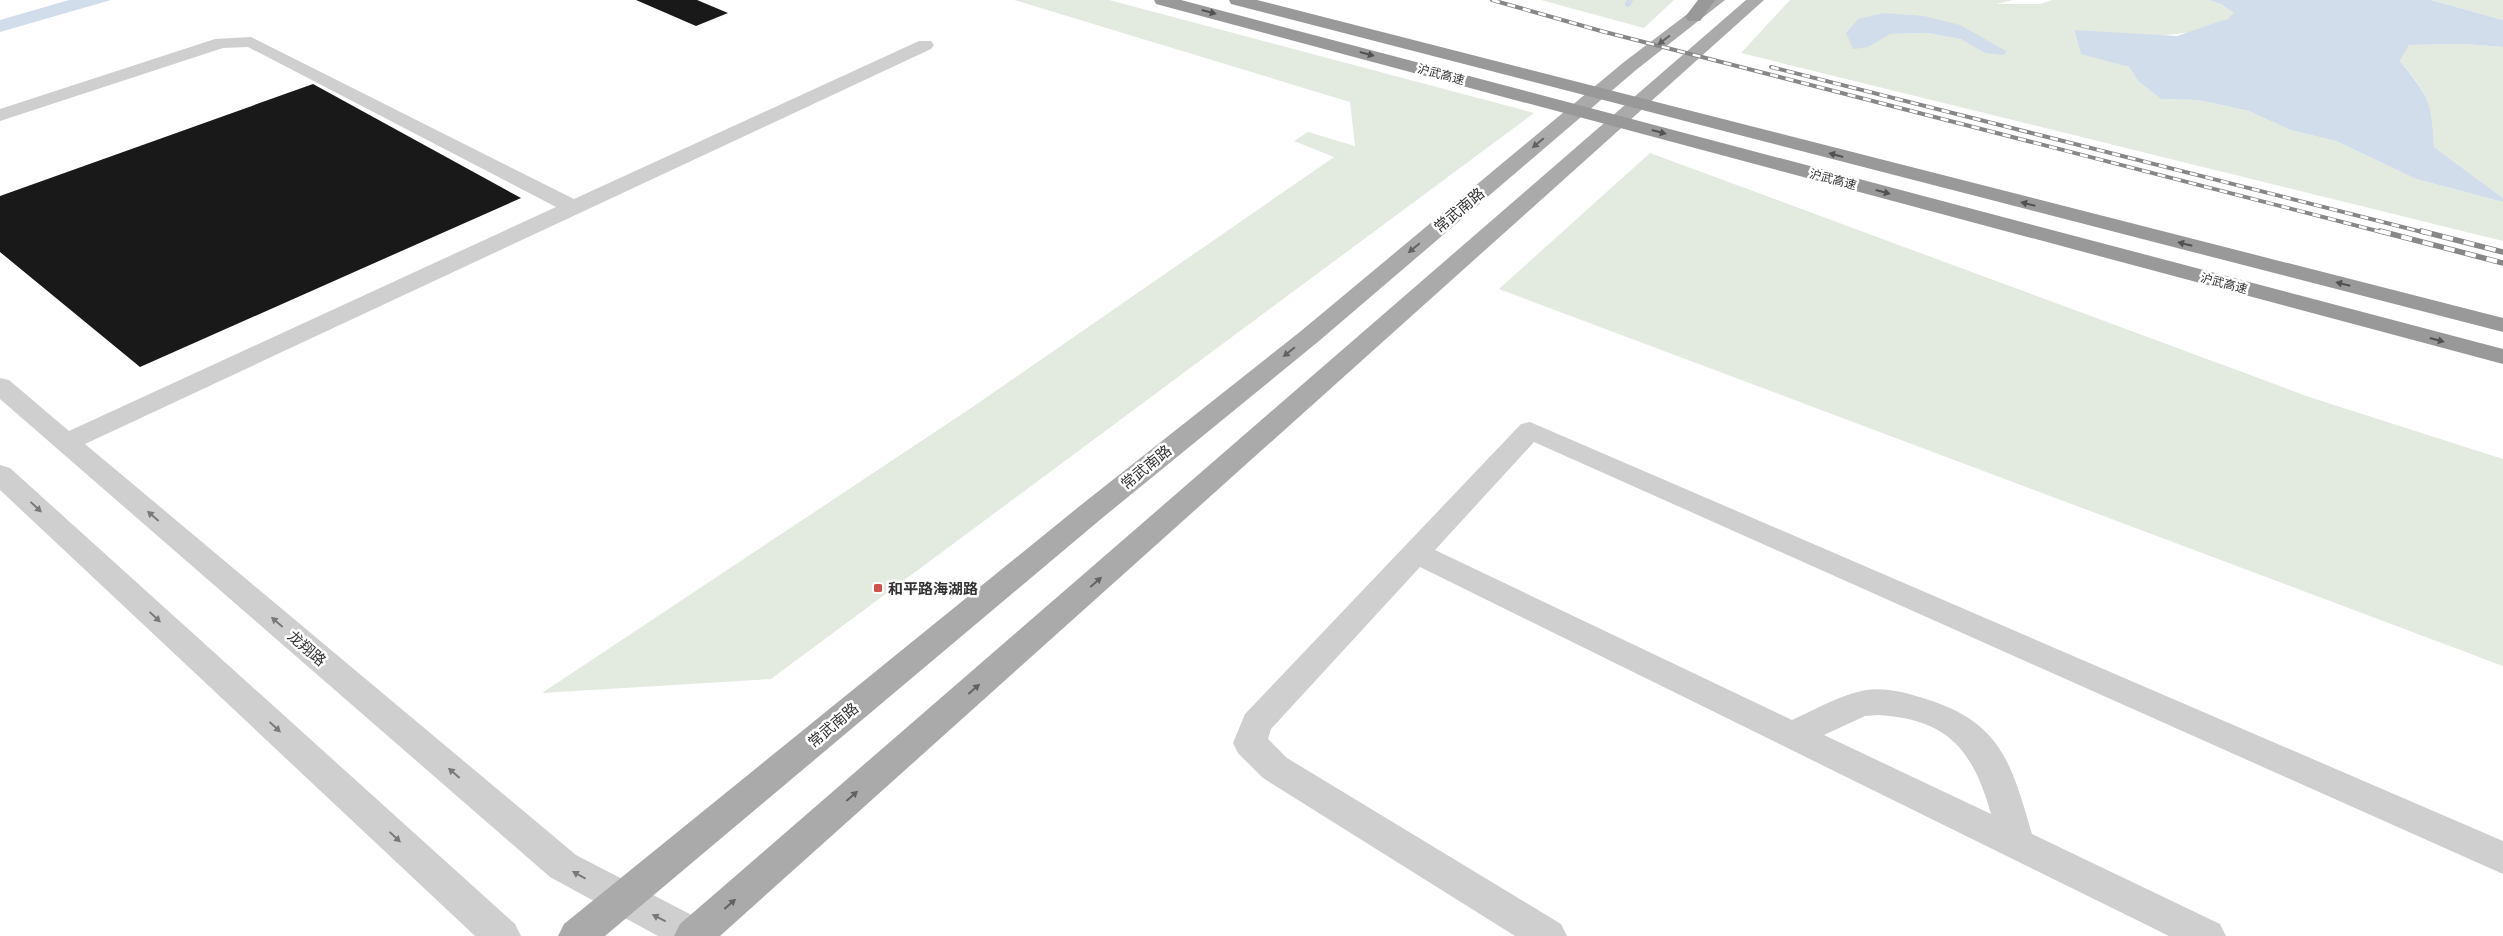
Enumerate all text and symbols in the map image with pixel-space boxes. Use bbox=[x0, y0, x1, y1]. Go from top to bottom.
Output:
one-way arrow bbox=[1202, 9, 1217, 17]
one-way arrow bbox=[1657, 35, 1671, 45]
one-way arrow bbox=[1359, 50, 1374, 58]
street label: 沪武高速 bbox=[1416, 62, 1466, 86]
one-way arrow bbox=[1651, 128, 1666, 136]
one-way arrow bbox=[1532, 137, 1544, 148]
one-way arrow bbox=[1829, 151, 1844, 159]
street label: 沪武高速 bbox=[1808, 167, 1858, 191]
street label: 常武南路 bbox=[1431, 184, 1487, 236]
one-way arrow bbox=[1876, 188, 1891, 196]
one-way arrow bbox=[2020, 200, 2035, 208]
one-way arrow bbox=[2178, 240, 2193, 248]
one-way arrow bbox=[1408, 242, 1421, 253]
street label: 沪武高速 bbox=[2199, 271, 2249, 295]
one-way arrow bbox=[2335, 280, 2350, 288]
one-way arrow bbox=[2430, 336, 2445, 344]
one-way arrow bbox=[1283, 347, 1296, 358]
street label: 常武南路 bbox=[1117, 442, 1175, 492]
one-way arrow bbox=[29, 501, 41, 513]
one-way arrow bbox=[148, 510, 160, 522]
one-way arrow bbox=[1089, 576, 1102, 587]
place label: 和平路海湖路 bbox=[888, 580, 978, 597]
marker: 和平路海湖路 bbox=[872, 582, 884, 594]
one-way arrow bbox=[149, 611, 161, 623]
one-way arrow bbox=[271, 616, 284, 627]
street label: 龙翔路 bbox=[284, 627, 330, 669]
one-way arrow bbox=[968, 684, 980, 695]
street label: 常武南路 bbox=[805, 699, 861, 751]
one-way arrow bbox=[269, 721, 281, 733]
one-way arrow bbox=[447, 767, 460, 778]
one-way arrow bbox=[845, 791, 858, 802]
one-way arrow bbox=[388, 831, 400, 843]
one-way arrow bbox=[573, 871, 586, 880]
one-way arrow bbox=[724, 898, 736, 910]
one-way arrow bbox=[651, 914, 666, 922]

